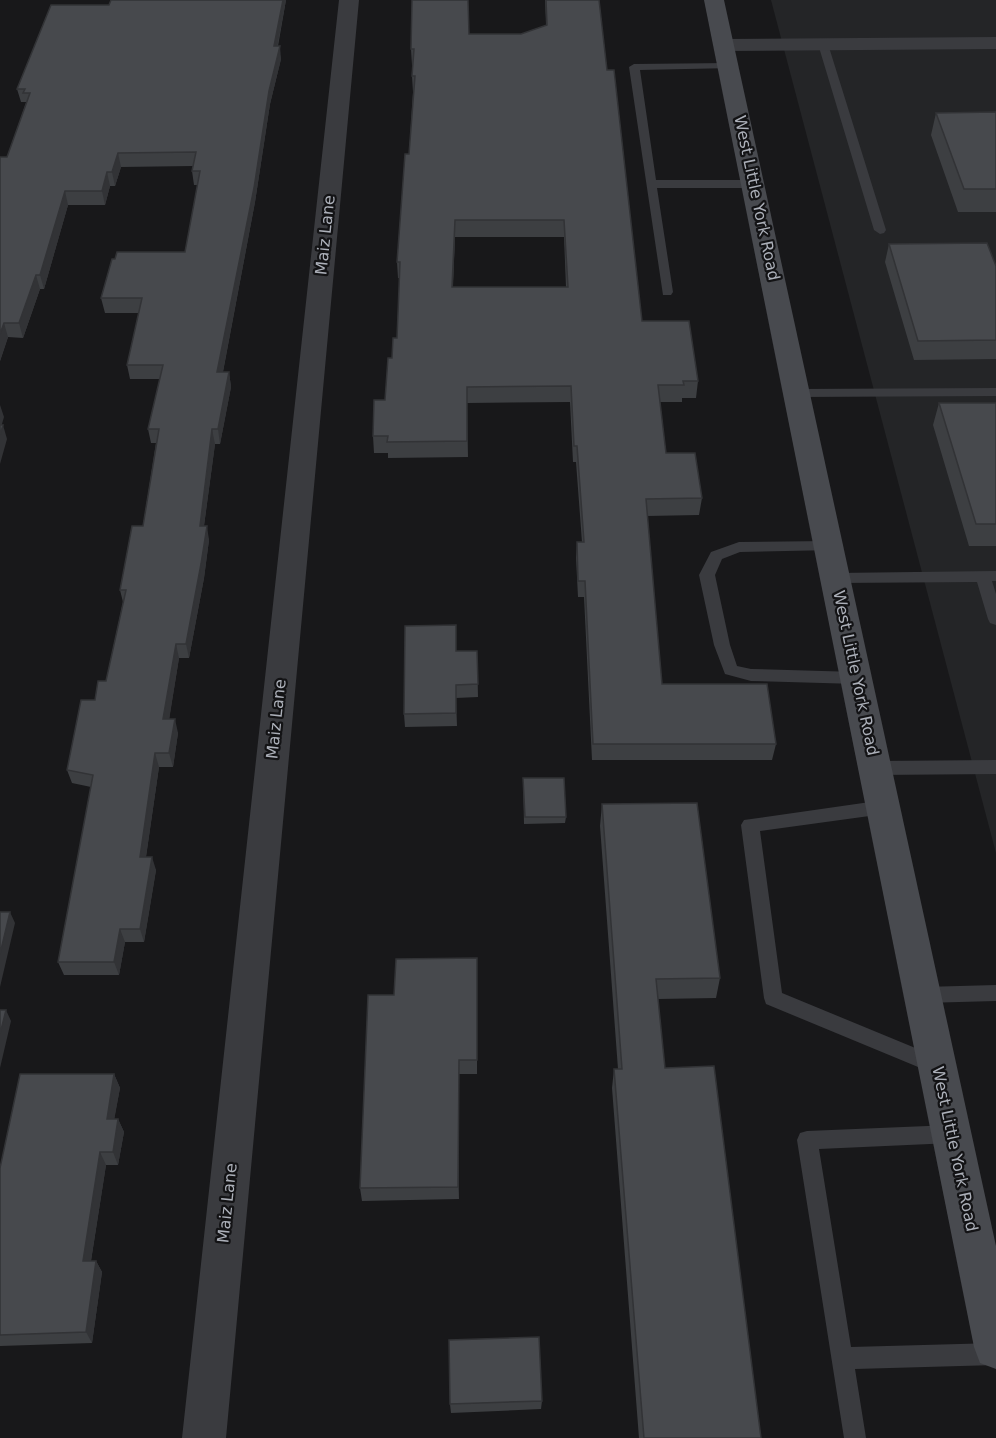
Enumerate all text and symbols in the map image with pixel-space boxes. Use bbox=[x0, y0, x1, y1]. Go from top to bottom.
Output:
street label: West Little York Road bbox=[730, 114, 784, 282]
street label: Maiz Lane bbox=[311, 194, 339, 276]
street label: West Little York Road bbox=[829, 589, 883, 757]
street label: Maiz Lane bbox=[262, 678, 290, 760]
street label: West Little York Road bbox=[928, 1065, 982, 1233]
street label: Maiz Lane bbox=[213, 1162, 241, 1244]

